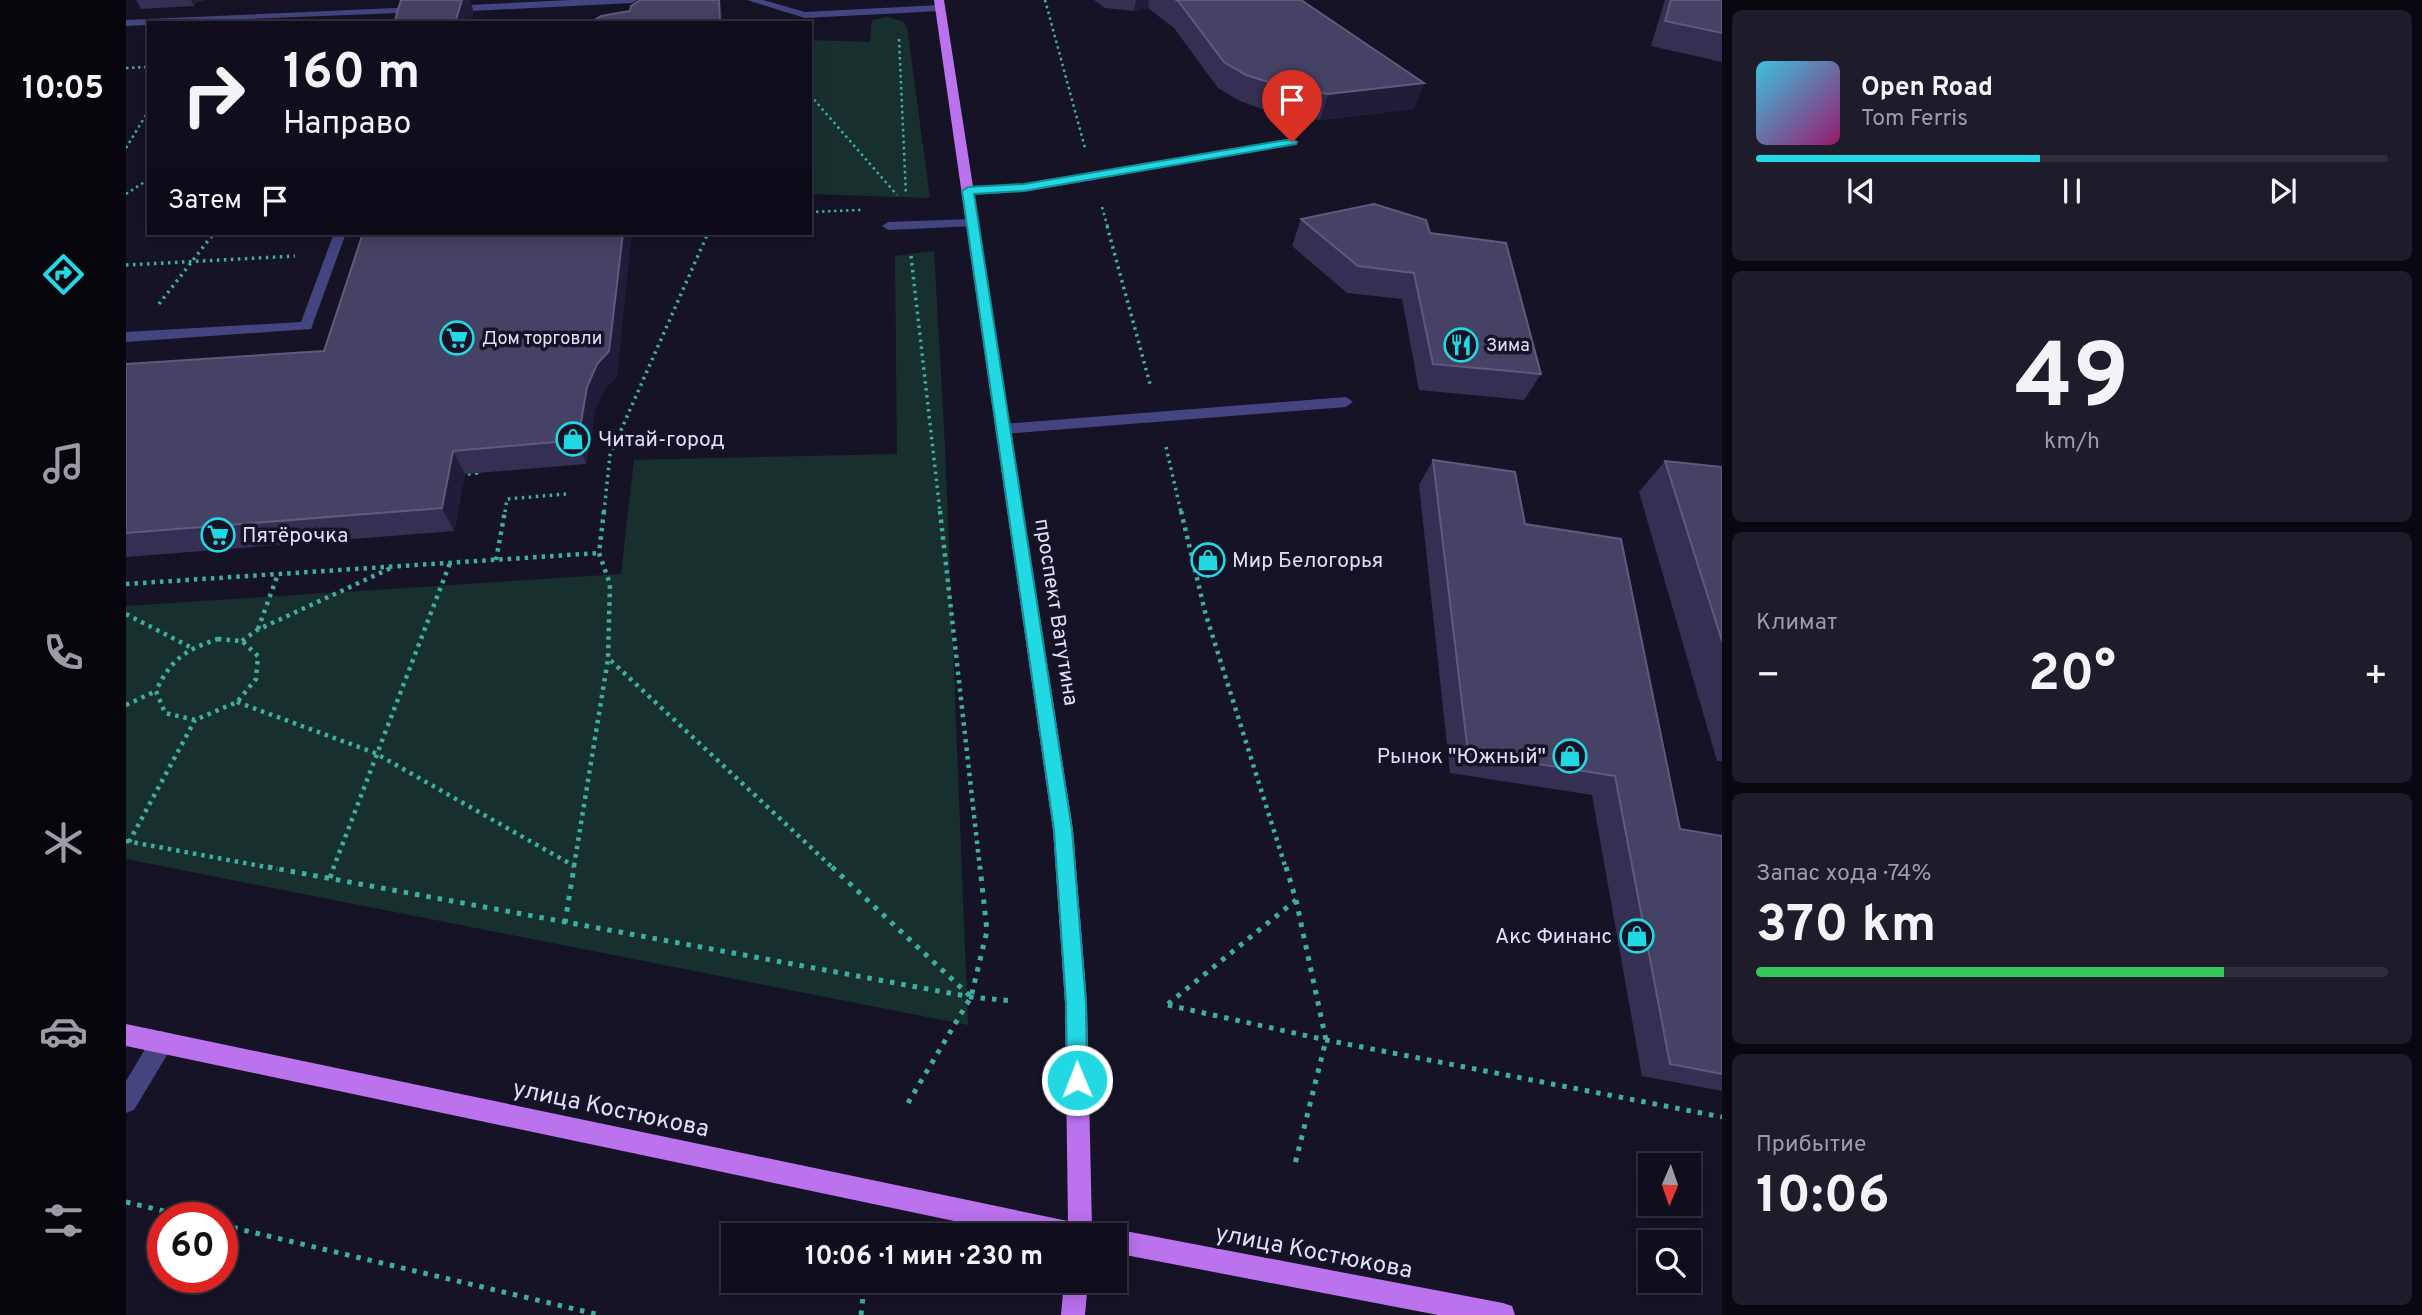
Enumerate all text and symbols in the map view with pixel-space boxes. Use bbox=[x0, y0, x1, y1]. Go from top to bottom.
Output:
text: 160 m bbox=[283, 44, 420, 106]
icon: right bbox=[168, 49, 259, 140]
text: 10:05 bbox=[22, 70, 104, 110]
pin bbox=[1262, 70, 1322, 142]
text: Open Road bbox=[1861, 72, 1993, 105]
icon: arrive bbox=[1273, 81, 1311, 119]
text: Направо bbox=[283, 105, 411, 145]
text: Tom Ferris bbox=[1861, 105, 1968, 134]
icon: previous bbox=[1842, 172, 1880, 210]
icon: pause bbox=[2053, 172, 2091, 210]
icon: next bbox=[2264, 172, 2302, 210]
icon: arrive bbox=[256, 182, 294, 220]
text: Затем bbox=[168, 185, 242, 218]
icon: directions bbox=[39, 250, 88, 299]
supermarket icon: Дом торговли bbox=[438, 319, 476, 357]
text: 49 bbox=[2015, 325, 2129, 440]
restaurant icon: Зима bbox=[1442, 326, 1480, 364]
place label: Дом торговли bbox=[482, 328, 602, 351]
place label: Зима bbox=[1486, 335, 1530, 358]
shop icon: Читай-город bbox=[554, 420, 592, 458]
place label: Читай-город bbox=[598, 427, 725, 454]
text: km/h bbox=[2044, 428, 2100, 457]
icon: music bbox=[39, 439, 88, 488]
supermarket icon: Пятёрочка bbox=[199, 516, 237, 554]
street label: проспект Ватутина bbox=[1027, 517, 1084, 708]
place label: Пятёрочка bbox=[242, 523, 348, 550]
shop icon: Мир Белогорья bbox=[1189, 541, 1227, 579]
place label: Мир Белогорья bbox=[1232, 548, 1383, 575]
text: Климат bbox=[1756, 609, 1837, 638]
icon: phone bbox=[39, 628, 88, 677]
text: 20° bbox=[2028, 643, 2116, 709]
text: − bbox=[1756, 653, 1781, 702]
text: + bbox=[2363, 653, 2388, 702]
shop icon: Рынок "Южный" bbox=[1551, 737, 1589, 775]
place label: Рынок "Южный" bbox=[1377, 744, 1546, 771]
icon: climate bbox=[39, 818, 88, 867]
text: Запас хода · 74% bbox=[1756, 860, 1931, 889]
text: 370 km bbox=[1756, 894, 1936, 960]
shop icon: Акс Финанс bbox=[1618, 917, 1656, 955]
place label: Акс Финанс bbox=[1495, 924, 1612, 951]
icon: car bbox=[39, 1007, 88, 1056]
position arrow bbox=[1040, 1043, 1114, 1117]
street label: улица Костюкова bbox=[510, 1074, 712, 1145]
text: Прибытие bbox=[1756, 1131, 1866, 1160]
north arrow bbox=[1638, 1153, 1701, 1216]
map controls bbox=[1638, 1153, 1701, 1293]
text: 10:06 bbox=[1756, 1165, 1890, 1231]
icon: filters bbox=[39, 1196, 88, 1245]
speed limit sign: 60 bbox=[147, 1202, 238, 1293]
street label: улица Костюкова bbox=[1212, 1219, 1415, 1287]
button: search bbox=[1638, 1230, 1701, 1293]
text: 10:06 · 1 мин · 230 m bbox=[805, 1241, 1043, 1274]

